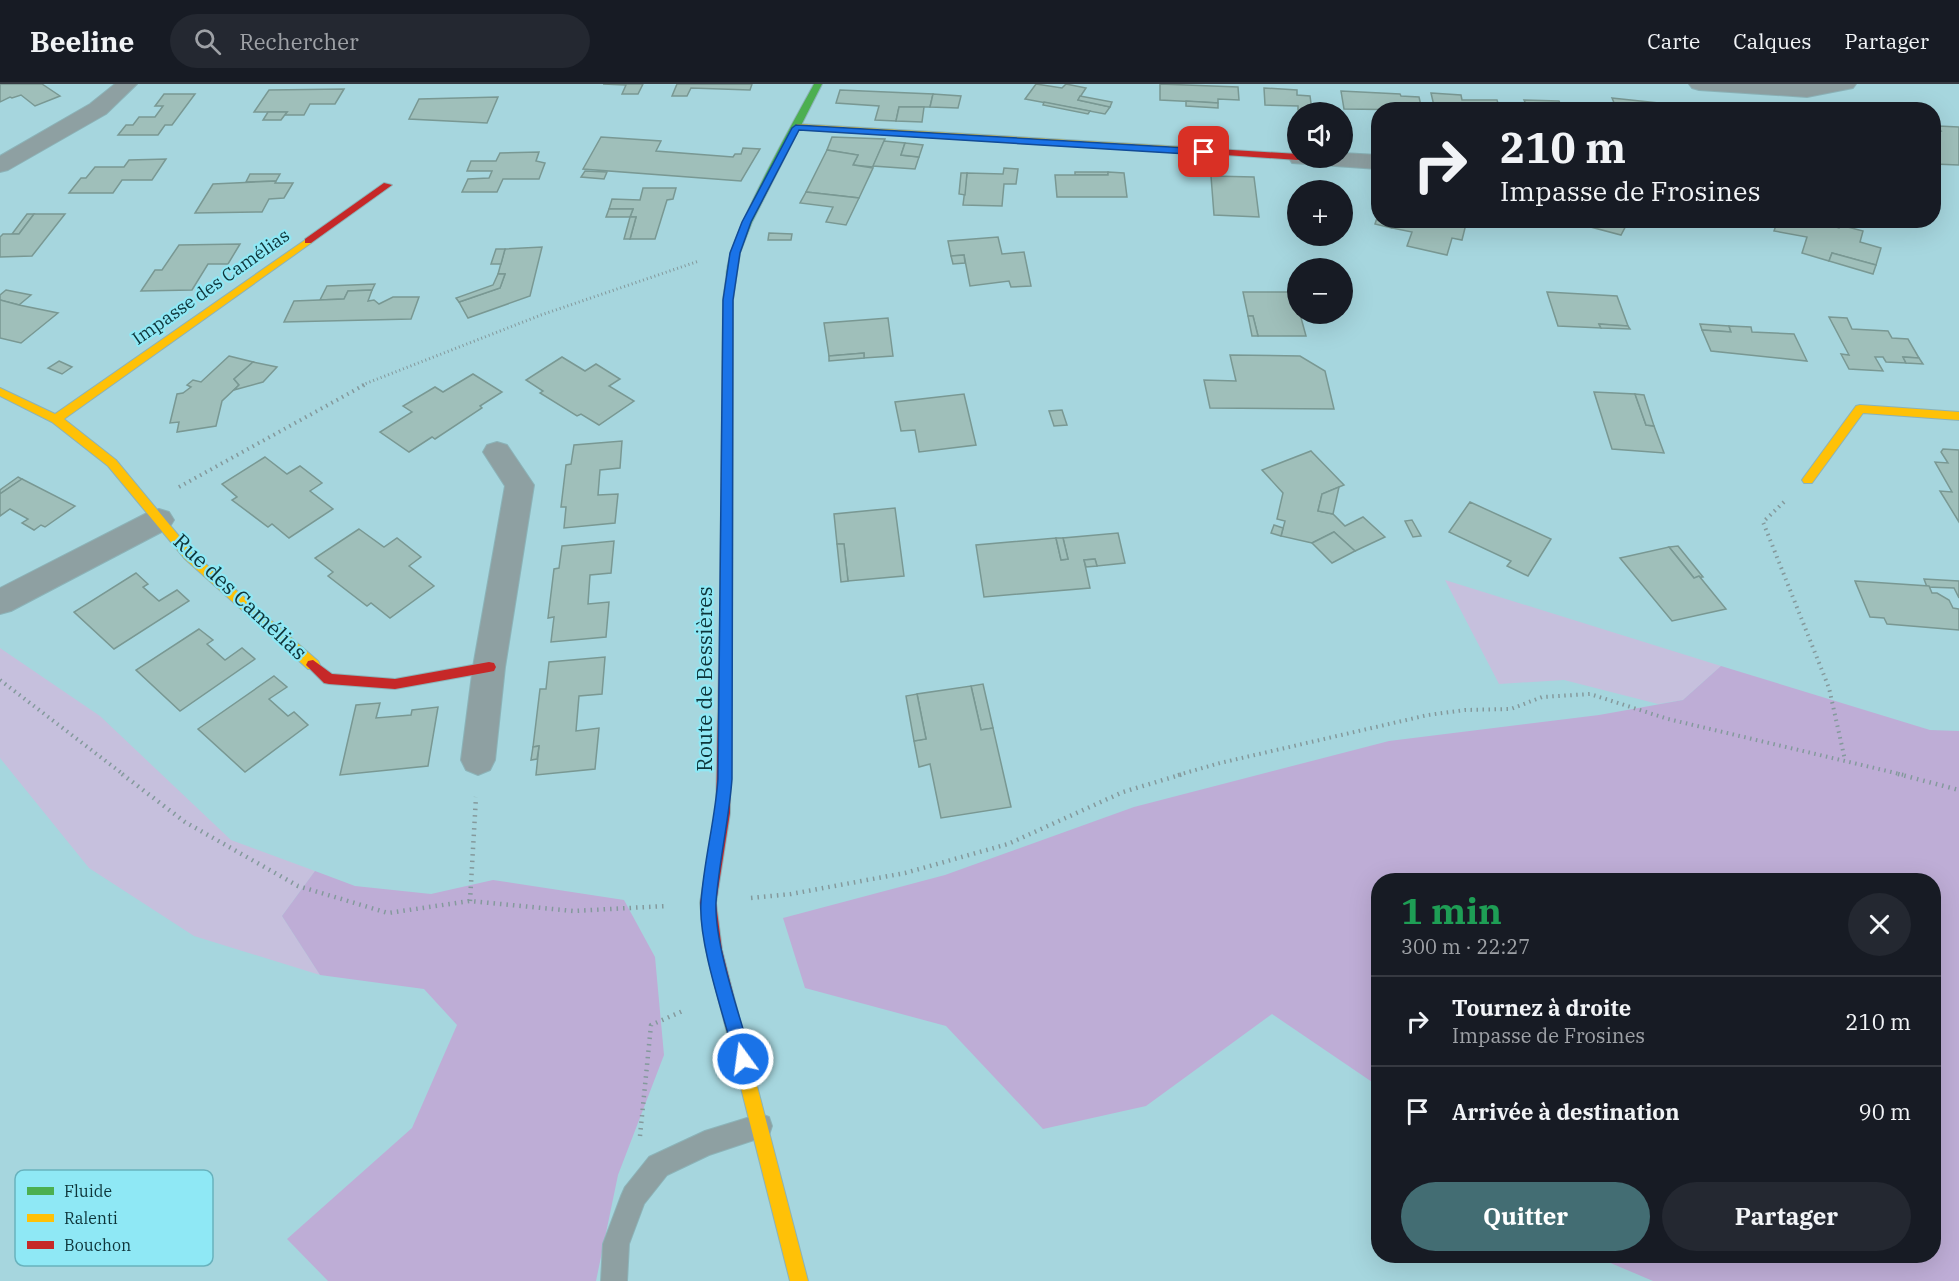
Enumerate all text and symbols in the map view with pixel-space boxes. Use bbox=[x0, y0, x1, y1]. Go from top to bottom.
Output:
search box bbox=[170, 14, 590, 68]
text: Beeline bbox=[30, 23, 134, 60]
icon: search bbox=[191, 25, 224, 58]
text: Rechercher bbox=[239, 27, 359, 56]
text: Carte bbox=[1647, 27, 1700, 55]
text: Calques bbox=[1733, 27, 1812, 55]
text: Partager bbox=[1845, 27, 1929, 55]
map controls bbox=[1287, 102, 1353, 324]
button: sound bbox=[1287, 102, 1353, 168]
text: 210 m bbox=[1500, 120, 1626, 175]
pin bbox=[1178, 126, 1229, 177]
icon: right bbox=[1401, 126, 1479, 204]
icon: arrive bbox=[1187, 135, 1220, 168]
text: Impasse de Frosines bbox=[1500, 173, 1761, 208]
button: + bbox=[1287, 180, 1353, 246]
street label: Impasse des Camélias bbox=[127, 224, 294, 350]
button: − bbox=[1287, 258, 1353, 324]
street label: Rue des Camélias bbox=[168, 527, 314, 666]
street label: Route de Bessières bbox=[690, 586, 718, 772]
text: 1 min bbox=[1401, 887, 1502, 934]
button: close bbox=[1848, 893, 1911, 956]
text: 300 m · 22:27 bbox=[1401, 933, 1530, 960]
text: Tournez à droite bbox=[1452, 993, 1631, 1022]
icon: right bbox=[1401, 1005, 1434, 1038]
text: 210 m bbox=[1845, 1007, 1911, 1036]
text: Impasse de Frosines bbox=[1452, 1022, 1645, 1049]
position arrow bbox=[711, 1027, 775, 1091]
icon: arrive bbox=[1401, 1095, 1434, 1128]
text: Arrivée à destination bbox=[1452, 1097, 1680, 1126]
text: 90 m bbox=[1859, 1097, 1911, 1126]
legend bbox=[15, 1170, 213, 1266]
text: Fluide bbox=[64, 1181, 112, 1201]
button: Quitter bbox=[1401, 1182, 1650, 1251]
button: Partager bbox=[1662, 1182, 1911, 1251]
text: Ralenti bbox=[64, 1208, 118, 1228]
text: Bouchon bbox=[64, 1235, 131, 1255]

